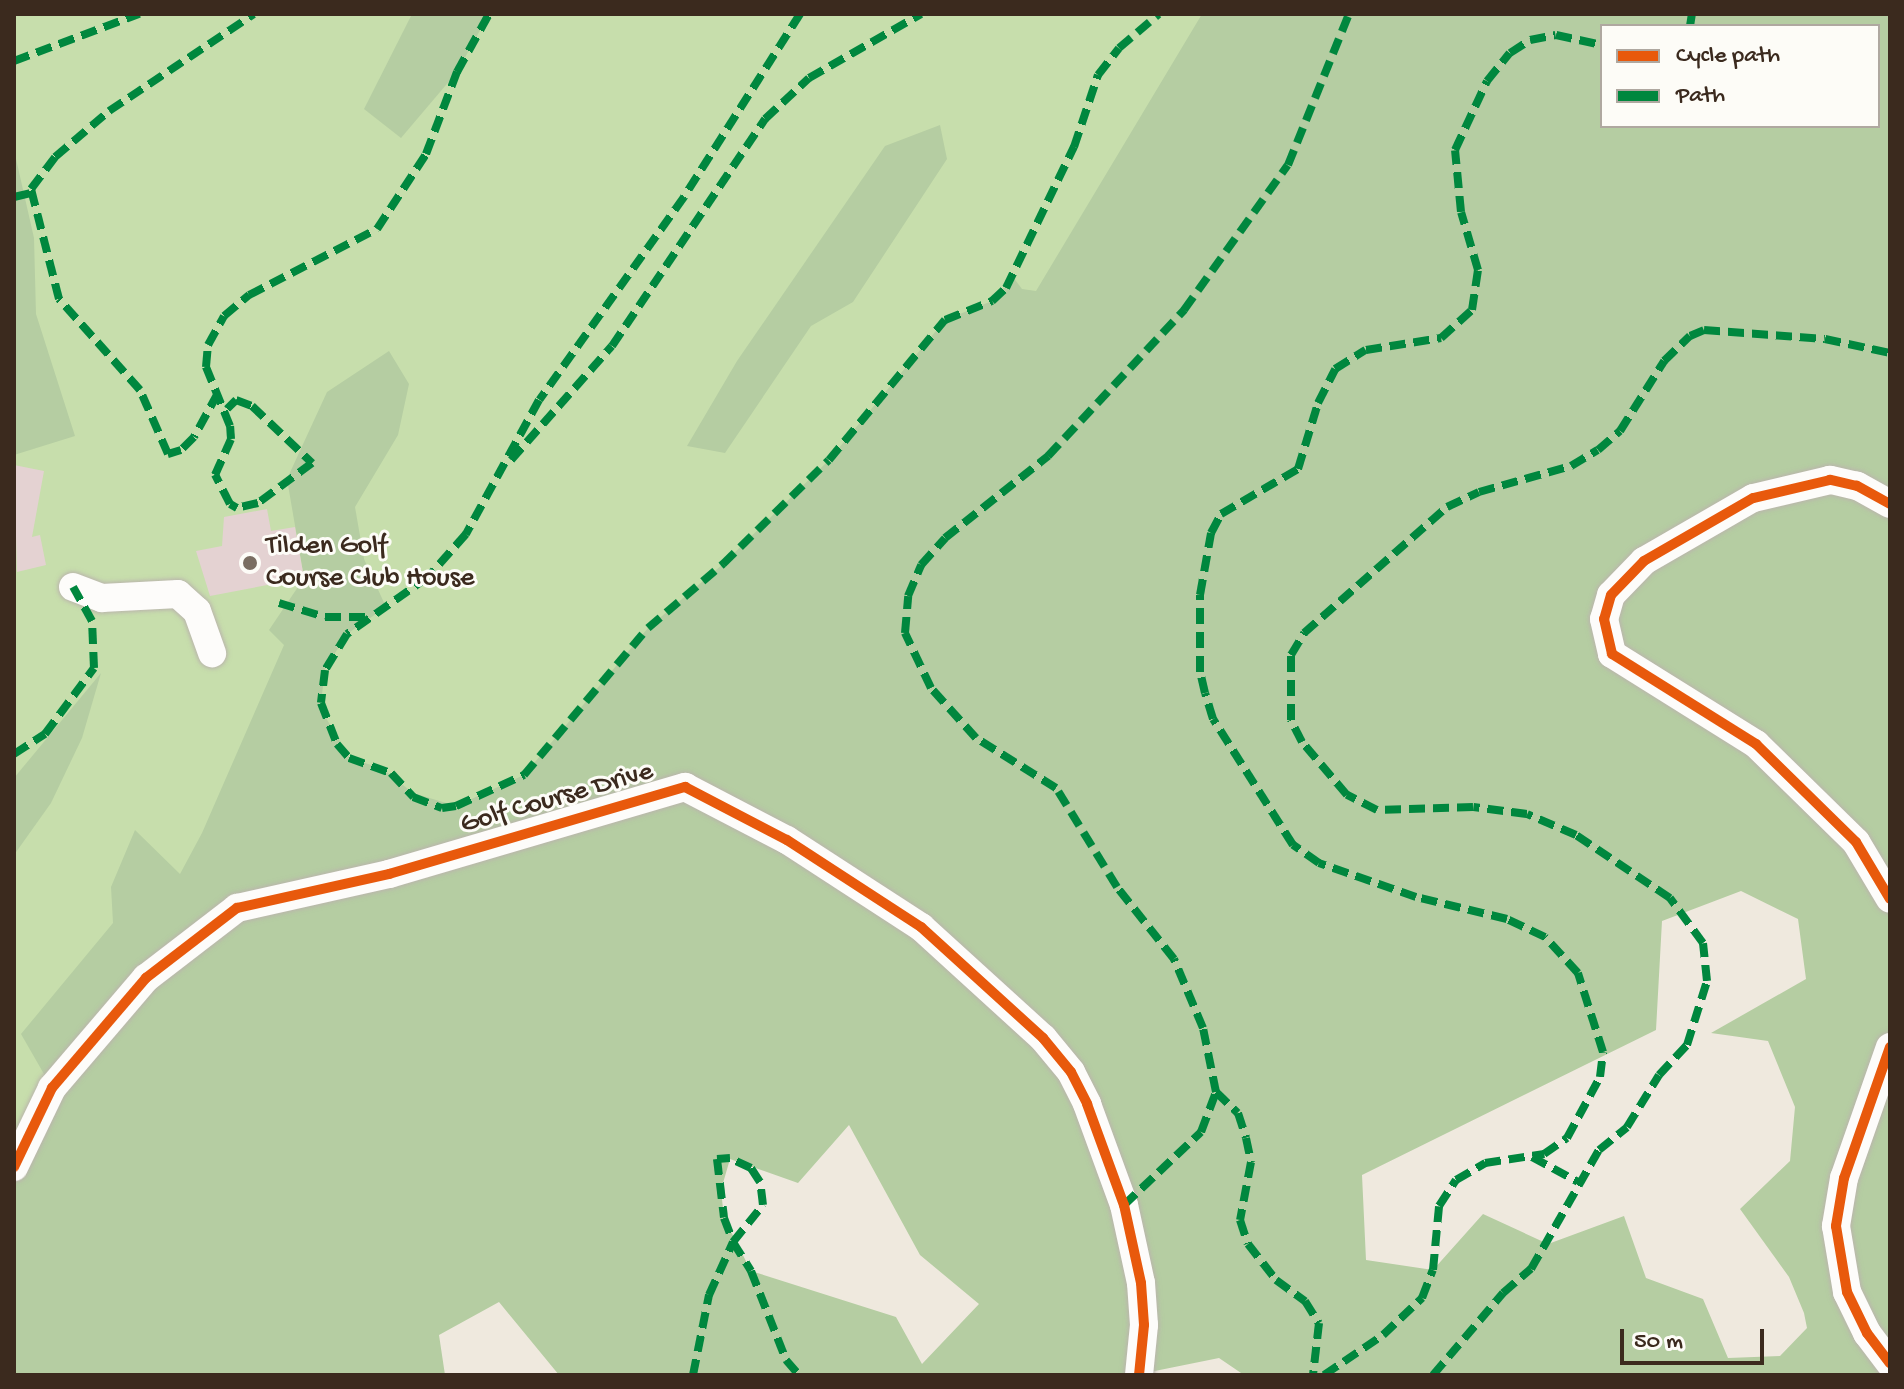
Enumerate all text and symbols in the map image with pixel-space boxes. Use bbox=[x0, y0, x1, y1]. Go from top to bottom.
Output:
legend bbox=[1600, 24, 1880, 128]
text: Cycle path bbox=[1676, 42, 1780, 71]
text: Path bbox=[1676, 82, 1725, 111]
place label: Tilden Golf Course Club House bbox=[266, 530, 474, 596]
marker: Tilden Golf Course Club House bbox=[241, 554, 259, 572]
street label: Golf Course Drive bbox=[457, 755, 657, 843]
scale bar bbox=[1624, 1313, 1768, 1363]
text: 50 m bbox=[1634, 1328, 1683, 1357]

